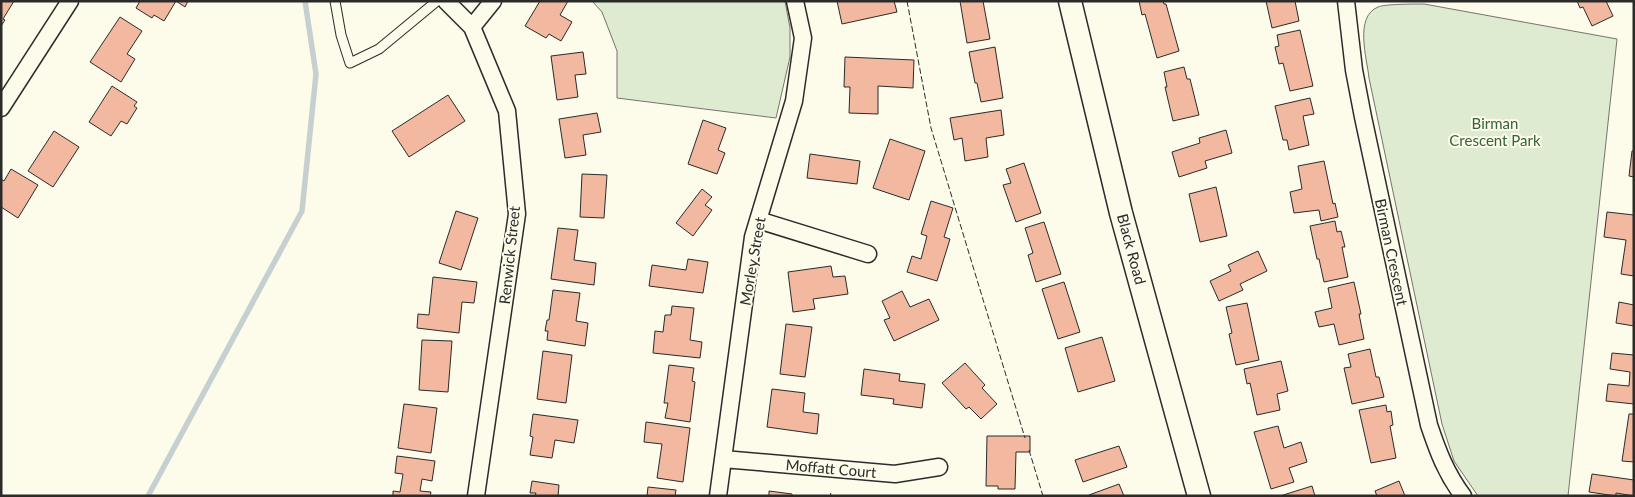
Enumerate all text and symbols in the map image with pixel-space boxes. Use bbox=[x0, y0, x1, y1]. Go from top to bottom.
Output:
park label: Birman Crescent Park bbox=[1449, 114, 1541, 149]
street label: Birman Crescent bbox=[1372, 197, 1412, 308]
street label: Renwick Street bbox=[495, 204, 523, 305]
street label: Black Road bbox=[1114, 212, 1150, 286]
street label: Morley Street bbox=[735, 215, 769, 307]
street label: Moffatt Court bbox=[785, 455, 878, 481]

